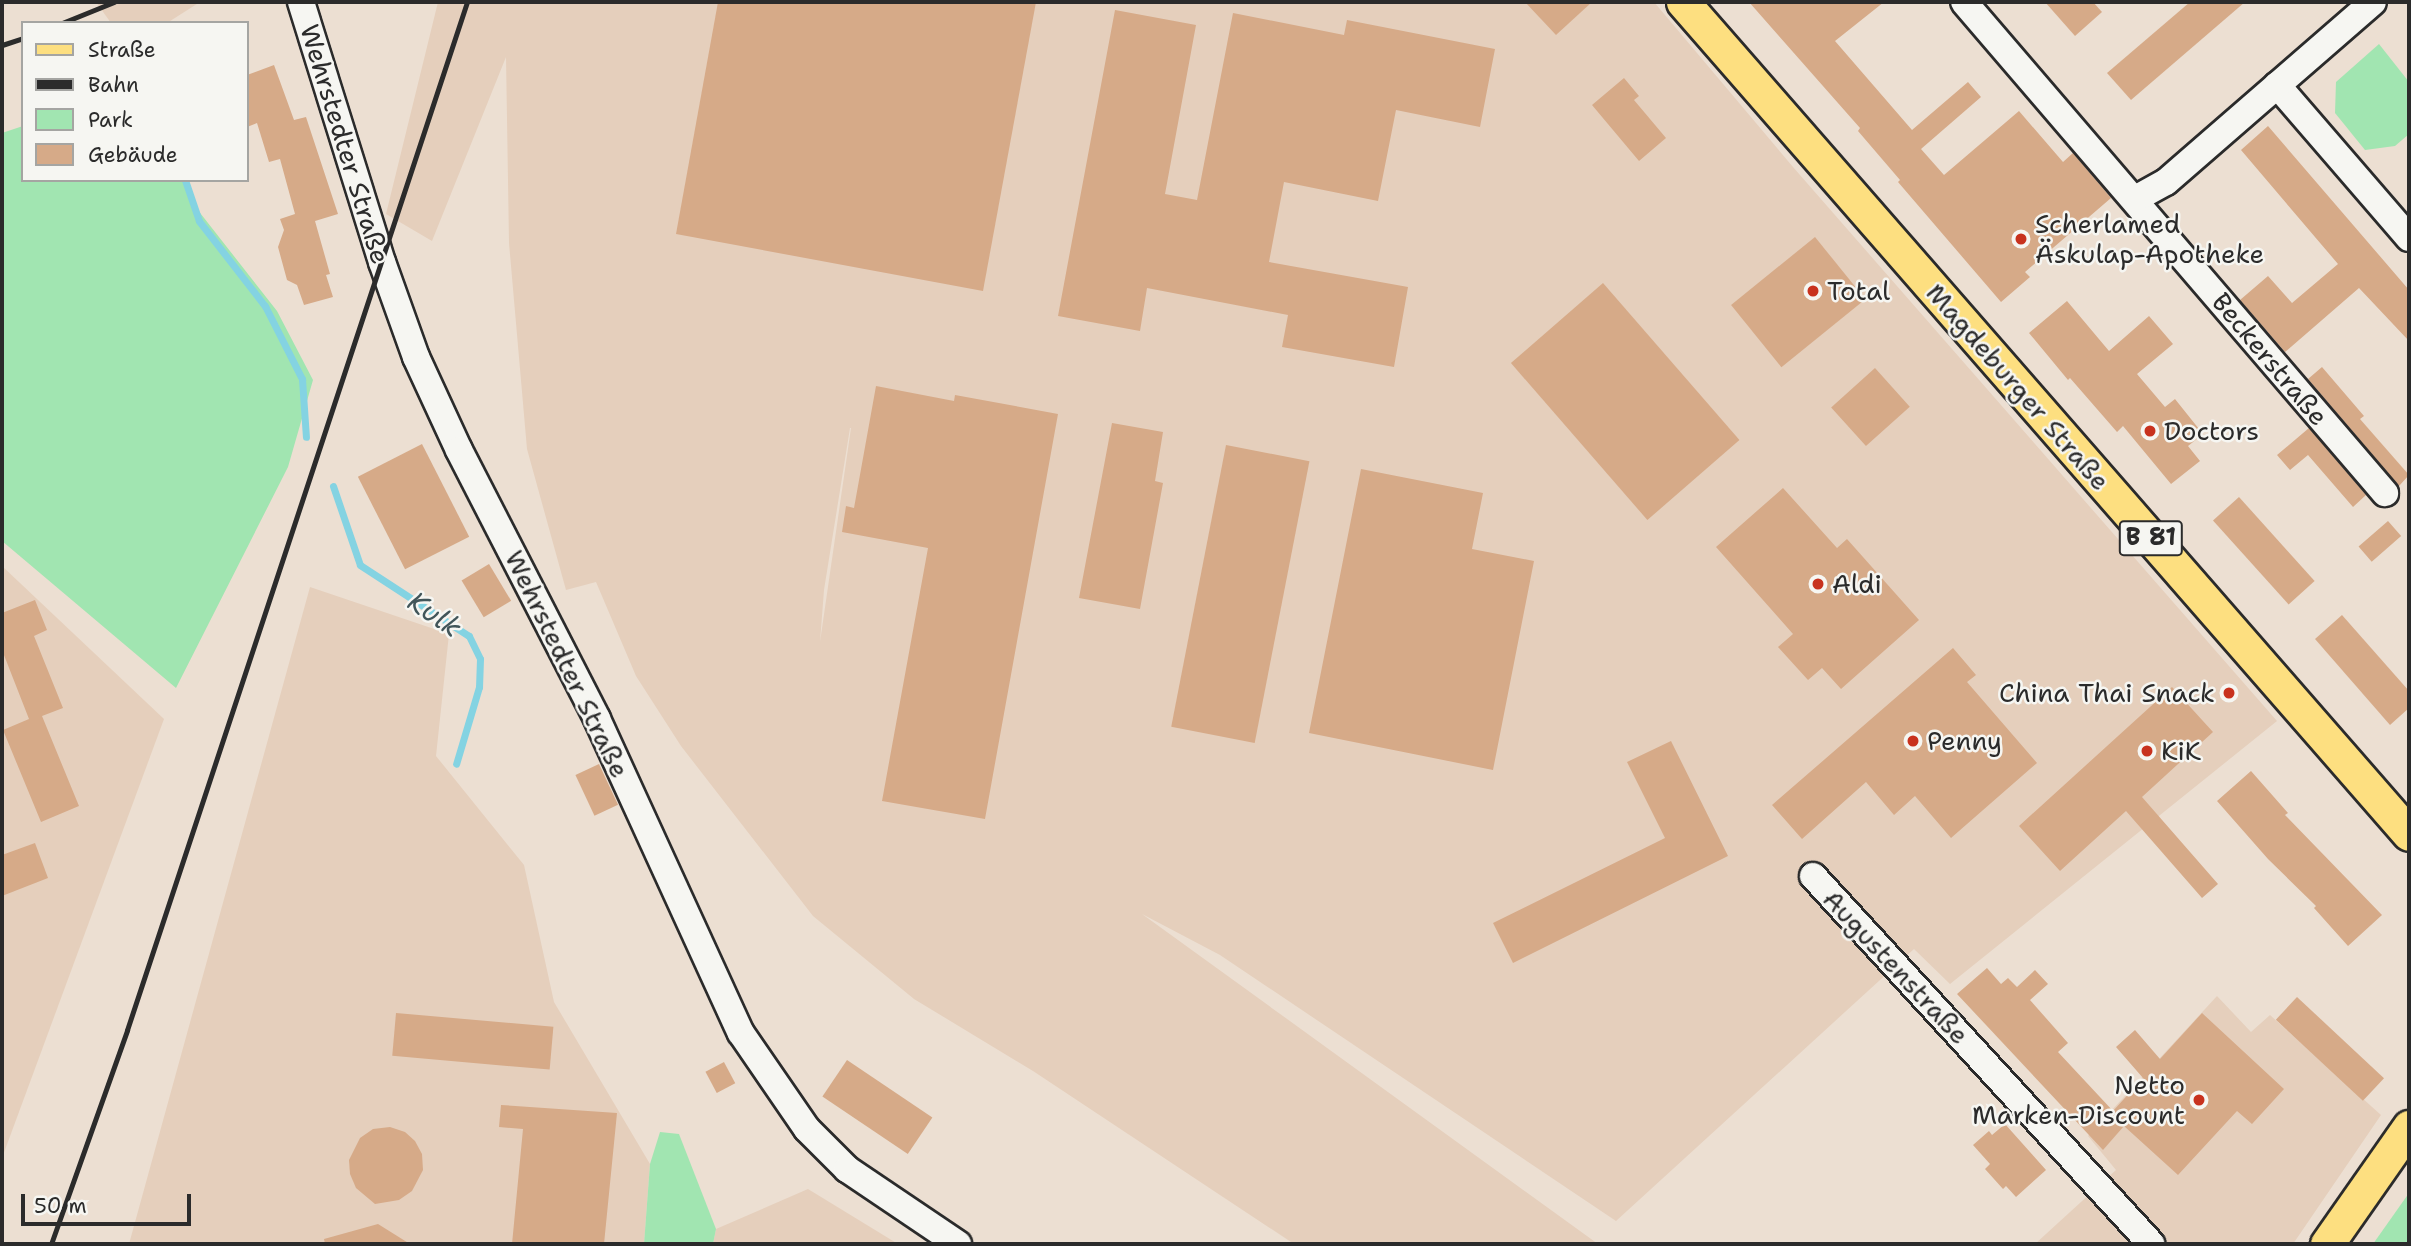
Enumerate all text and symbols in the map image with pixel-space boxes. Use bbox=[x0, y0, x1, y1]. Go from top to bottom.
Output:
street label: Wehrstedter Straße bbox=[294, 20, 396, 268]
legend bbox=[21, 21, 248, 182]
text: Straße bbox=[88, 36, 156, 64]
text: Bahn bbox=[88, 71, 139, 99]
text: Park bbox=[88, 106, 133, 134]
text: Gebäude bbox=[88, 141, 178, 169]
place label: Scherlamed Äskulap-Apotheke bbox=[2035, 208, 2264, 270]
marker: Scherlamed Äskulap-Apotheke bbox=[2013, 231, 2029, 247]
place label: Total bbox=[1827, 275, 1890, 307]
street label: Magdeburger Straße bbox=[1920, 277, 2116, 497]
marker: Total bbox=[1805, 283, 1821, 299]
street label: Beckerstraße bbox=[2205, 286, 2335, 432]
place label: Doctors bbox=[2164, 415, 2259, 447]
marker: Doctors bbox=[2142, 423, 2158, 439]
road number: B 81 bbox=[2118, 518, 2184, 558]
street label: Wehrstedter Straße bbox=[498, 545, 636, 783]
place label: Aldi bbox=[1832, 568, 1882, 600]
marker: Aldi bbox=[1810, 576, 1826, 592]
water label: Kulk bbox=[402, 584, 468, 644]
place label: China Thai Snack bbox=[1999, 677, 2215, 709]
marker: China Thai Snack bbox=[2221, 685, 2237, 701]
place label: Penny bbox=[1927, 725, 2002, 757]
marker: Penny bbox=[1905, 733, 1921, 749]
place label: KiK bbox=[2161, 735, 2201, 767]
marker: KiK bbox=[2139, 743, 2155, 759]
street label: Augustenstraße bbox=[1817, 883, 1975, 1051]
place label: Netto Marken-Discount bbox=[1972, 1069, 2185, 1130]
marker: Netto Marken-Discount bbox=[2191, 1092, 2207, 1108]
scale bar bbox=[24, 1180, 194, 1224]
text: 50 m bbox=[34, 1192, 87, 1220]

